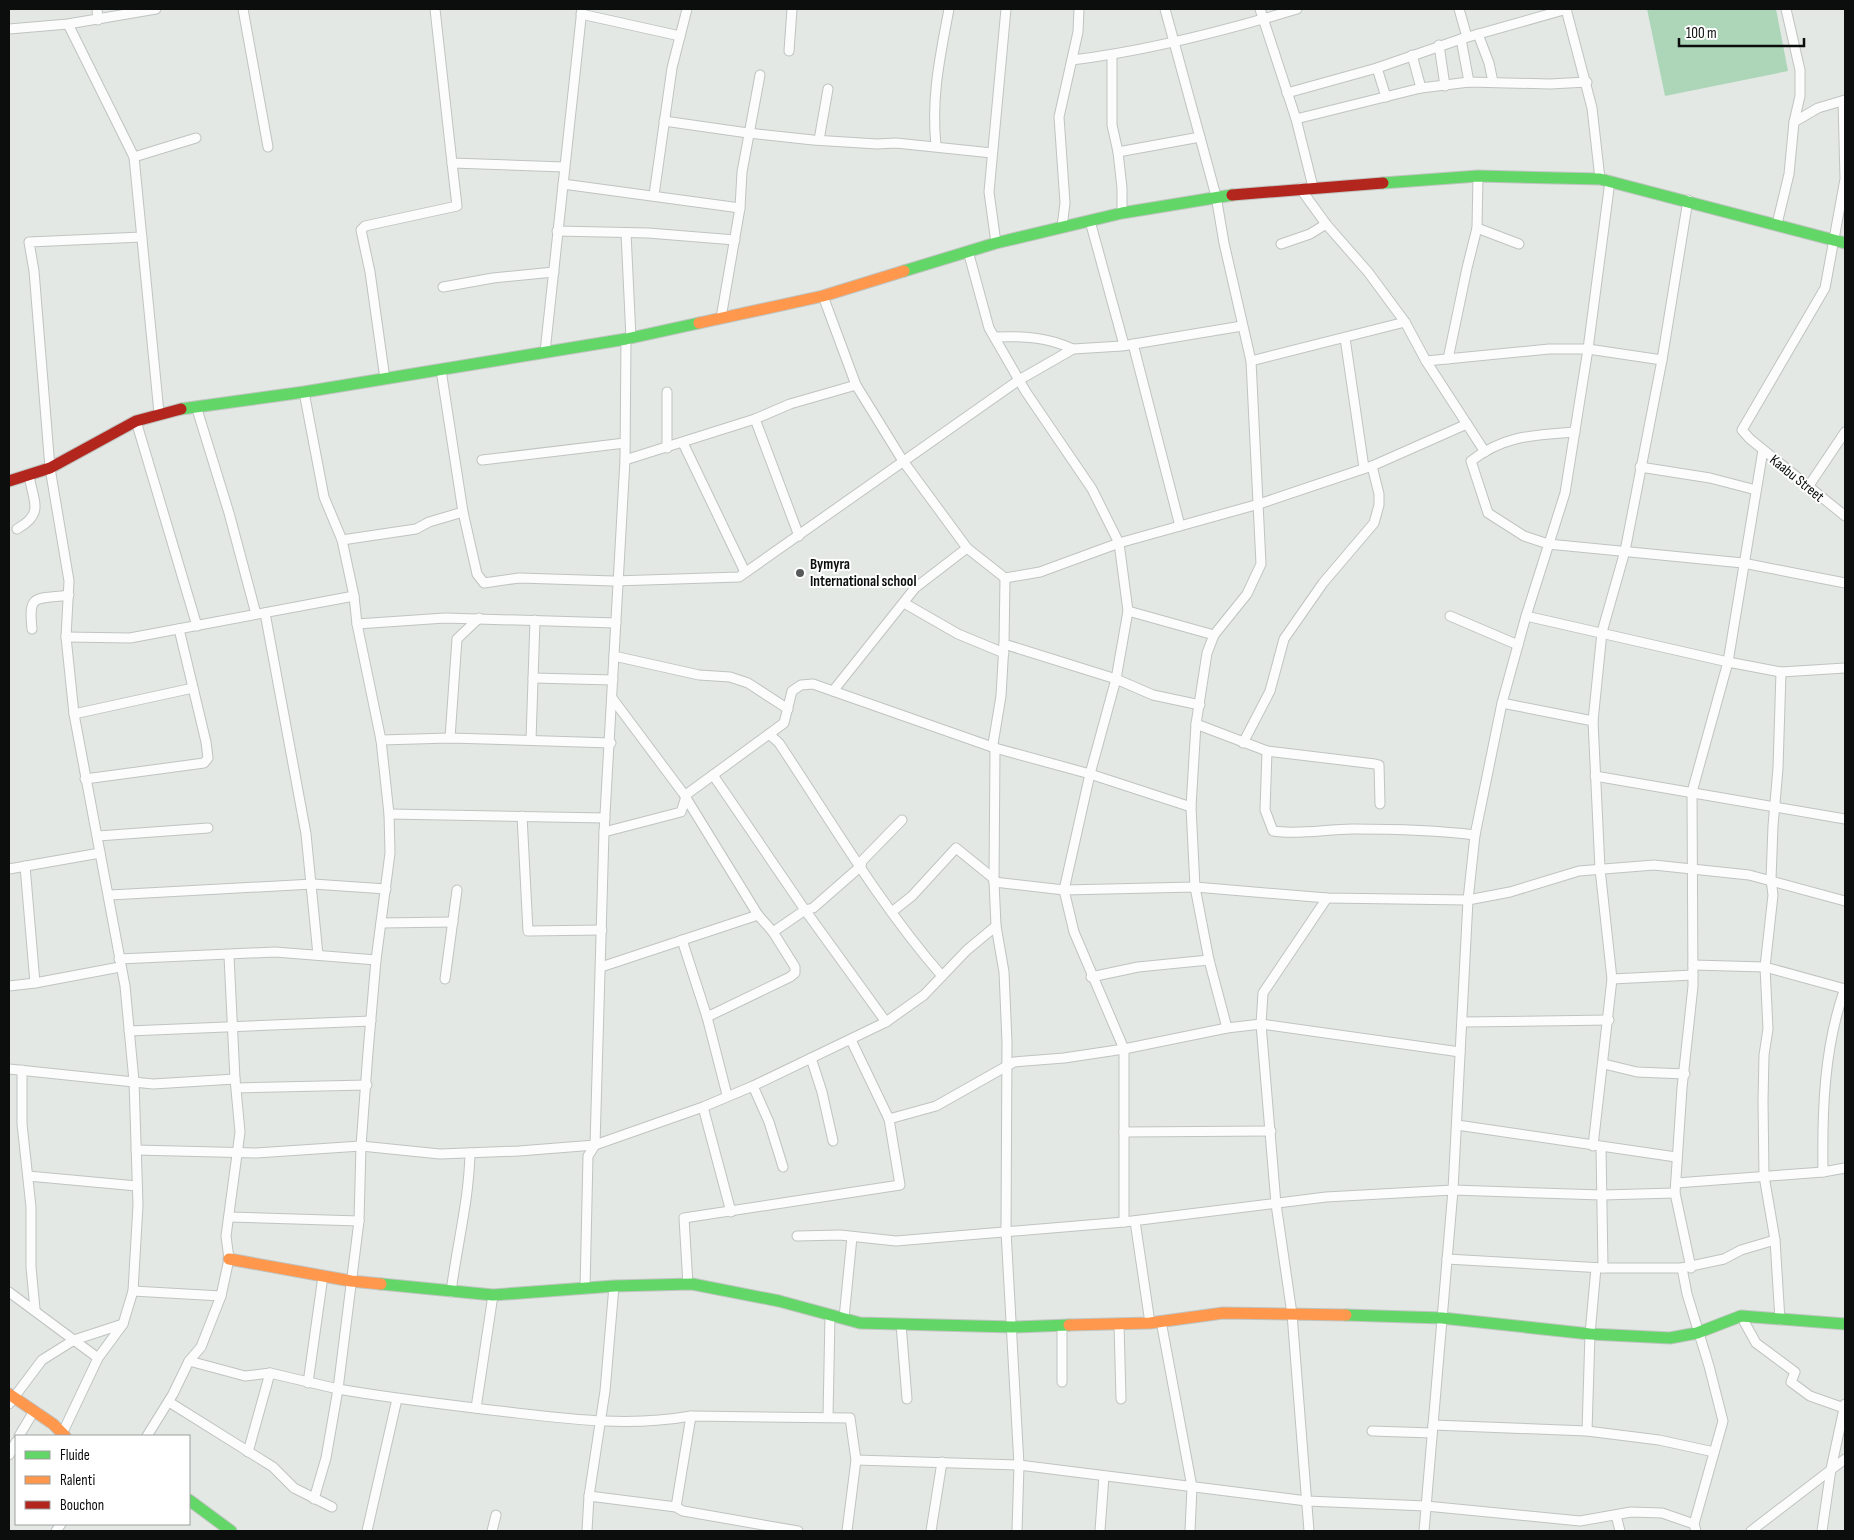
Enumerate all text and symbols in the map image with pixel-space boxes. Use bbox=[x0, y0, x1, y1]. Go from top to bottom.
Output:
scale bar bbox=[1679, 15, 1804, 47]
text: 100 m bbox=[1686, 24, 1717, 43]
street label: Kaabu Street bbox=[1766, 451, 1828, 506]
place label: Bymyra International school bbox=[810, 555, 916, 591]
marker: Bymyra International school bbox=[794, 567, 806, 579]
legend bbox=[15, 1435, 190, 1525]
text: Fluide bbox=[60, 1446, 90, 1465]
text: Ralenti bbox=[60, 1471, 95, 1490]
text: Bouchon bbox=[60, 1496, 104, 1515]

